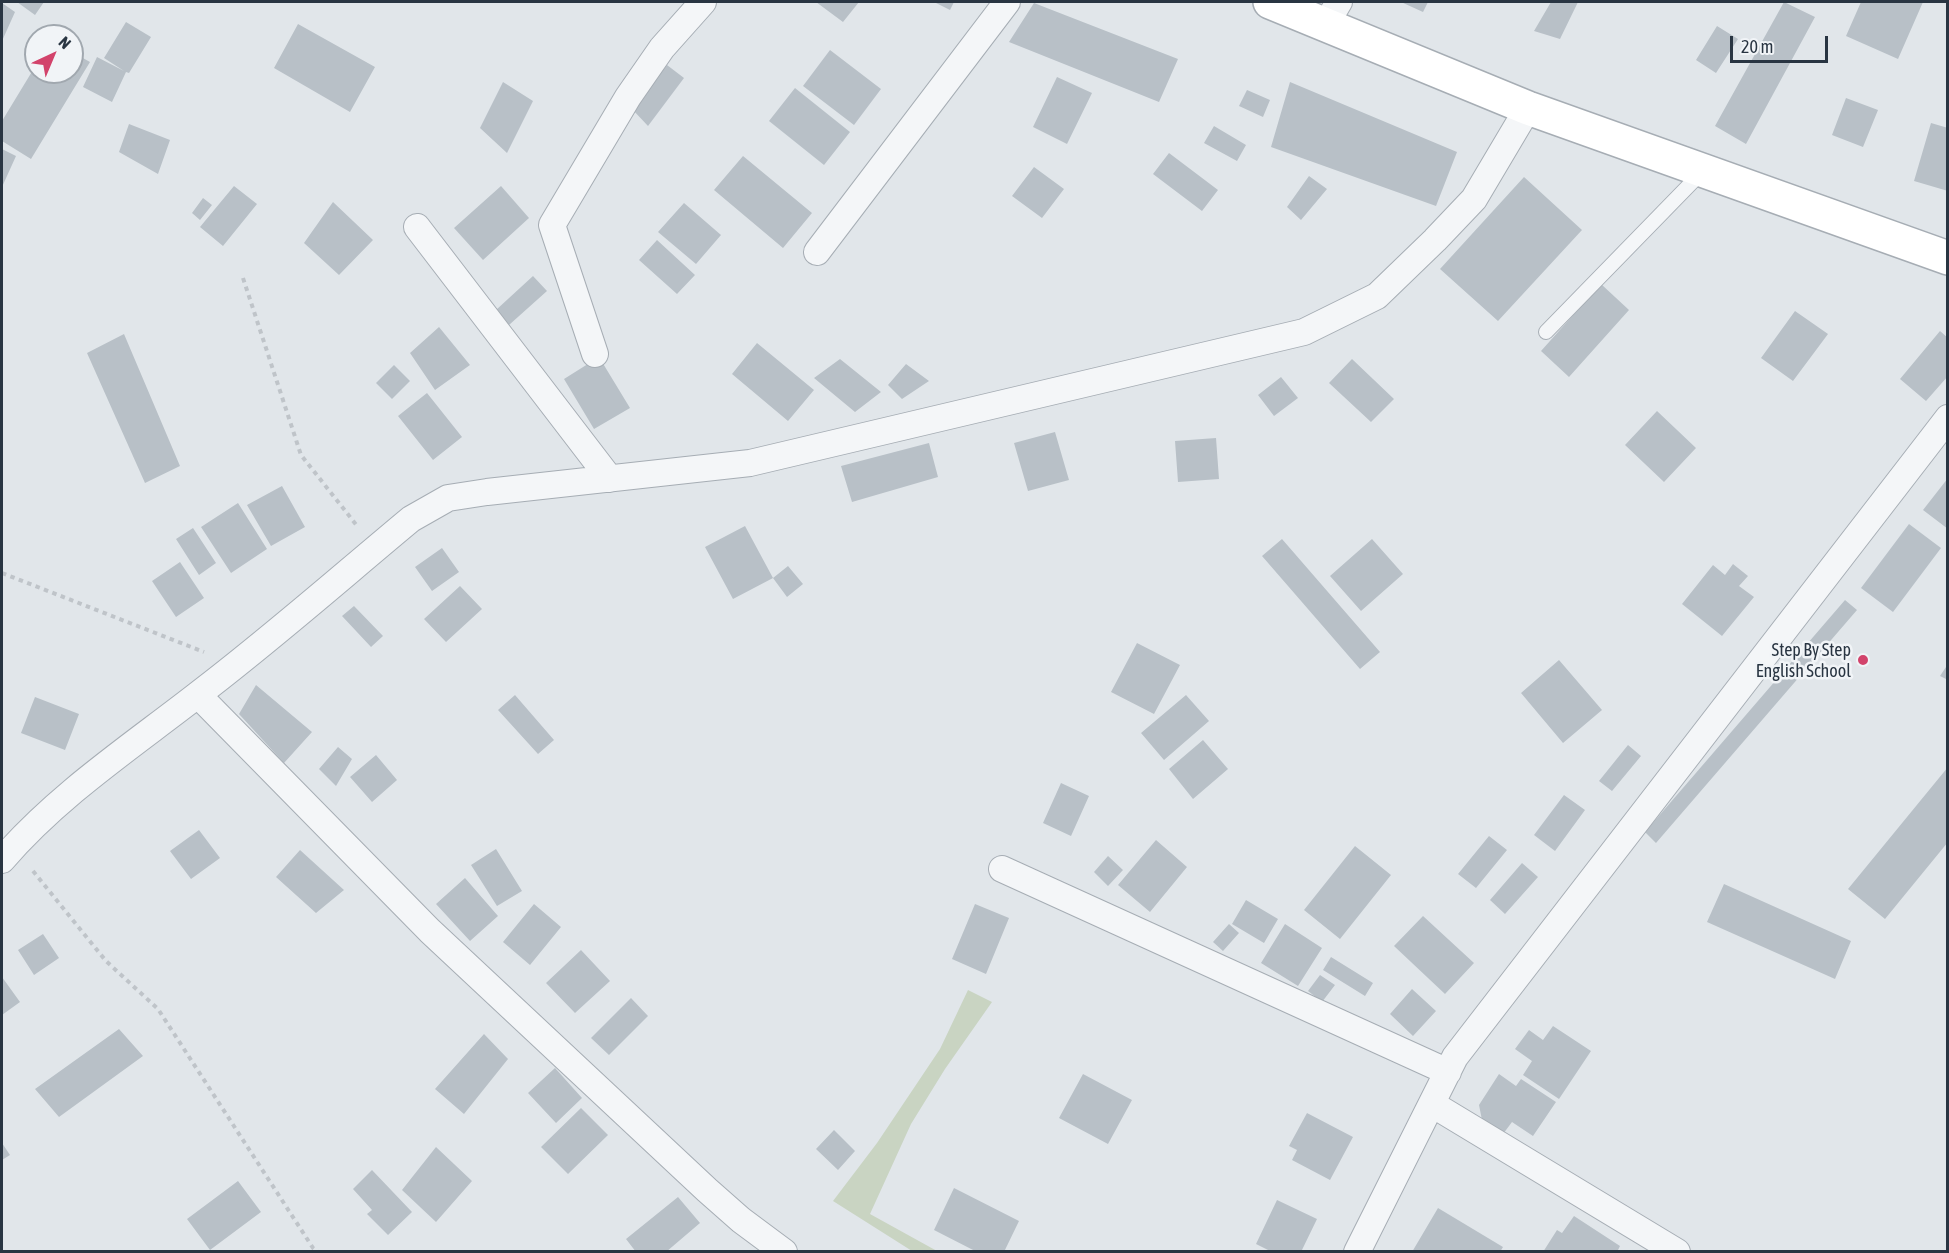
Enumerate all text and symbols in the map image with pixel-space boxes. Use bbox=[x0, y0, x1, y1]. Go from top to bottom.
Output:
north arrow bbox=[24, 24, 84, 84]
scale bar bbox=[1733, 24, 1830, 62]
text: N bbox=[55, 33, 75, 52]
text: 20 m bbox=[1741, 36, 1773, 57]
place label: Step By Step English School bbox=[1756, 639, 1851, 682]
marker: Step By Step English School bbox=[1856, 653, 1870, 667]

